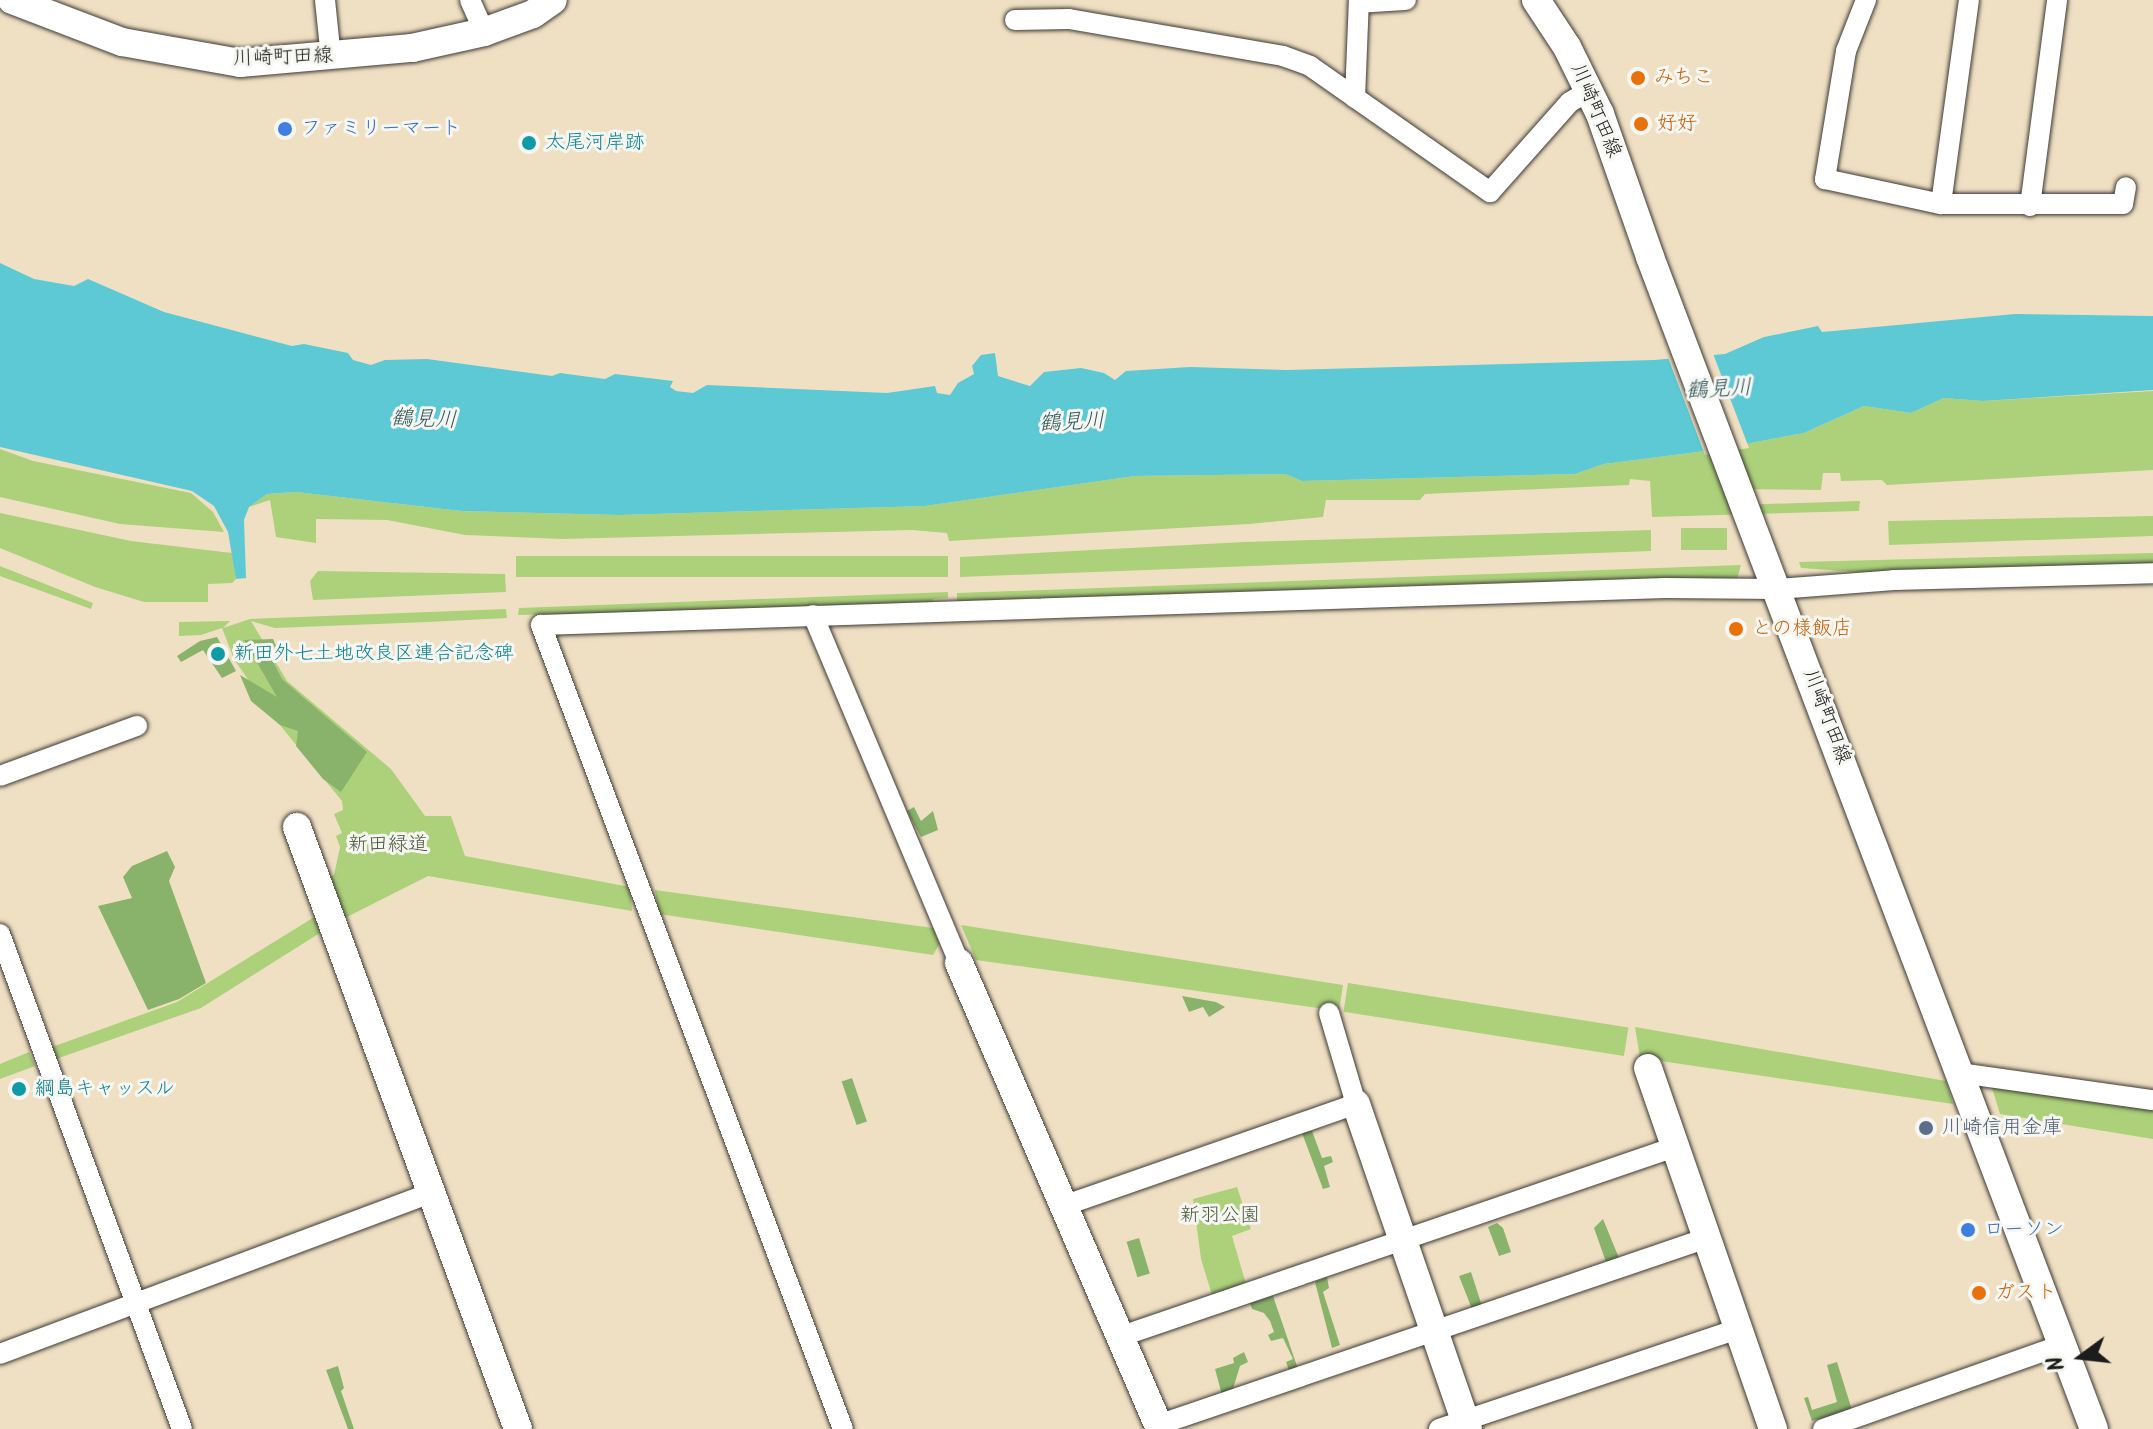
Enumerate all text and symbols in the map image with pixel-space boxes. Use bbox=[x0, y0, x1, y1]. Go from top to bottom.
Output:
street label: 川崎町田線 bbox=[233, 44, 333, 72]
street label: 川崎町田線 bbox=[1564, 60, 1626, 162]
place label: みちこ bbox=[1654, 66, 1714, 90]
marker: みちこ bbox=[1629, 69, 1647, 87]
place label: 好好 bbox=[1657, 112, 1697, 136]
marker: 好好 bbox=[1632, 115, 1650, 133]
place label: ファミリーマート bbox=[301, 117, 461, 141]
marker: ファミリーマート bbox=[276, 120, 294, 138]
place label: 太尾河岸跡 bbox=[545, 131, 645, 155]
marker: 太尾河岸跡 bbox=[520, 134, 538, 152]
water label: 鶴見川 bbox=[1685, 375, 1753, 405]
water label: 鶴見川 bbox=[391, 406, 457, 434]
water label: 鶴見川 bbox=[1038, 408, 1106, 438]
place label: との様飯店 bbox=[1752, 617, 1852, 641]
marker: との様飯店 bbox=[1727, 620, 1745, 638]
place label: 新田外七土地改良区連合記念碑 bbox=[234, 642, 514, 666]
marker: 新田外七土地改良区連合記念碑 bbox=[209, 645, 227, 663]
street label: 川崎町田線 bbox=[1797, 666, 1855, 768]
park label: 新田緑道 bbox=[348, 833, 428, 857]
place label: 綱島キャッスル bbox=[35, 1077, 175, 1101]
marker: 綱島キャッスル bbox=[10, 1080, 28, 1098]
place label: 川崎信用金庫 bbox=[1942, 1116, 2062, 1140]
marker: 川崎信用金庫 bbox=[1917, 1119, 1935, 1137]
park label: 新羽公園 bbox=[1180, 1204, 1260, 1228]
place label: ローソン bbox=[1984, 1218, 2064, 1242]
marker: ローソン bbox=[1959, 1221, 1977, 1239]
place label: ガスト bbox=[1995, 1281, 2055, 1305]
marker: ガスト bbox=[1970, 1284, 1988, 1302]
north arrow bbox=[2041, 1317, 2121, 1397]
text: N bbox=[2039, 1352, 2076, 1375]

